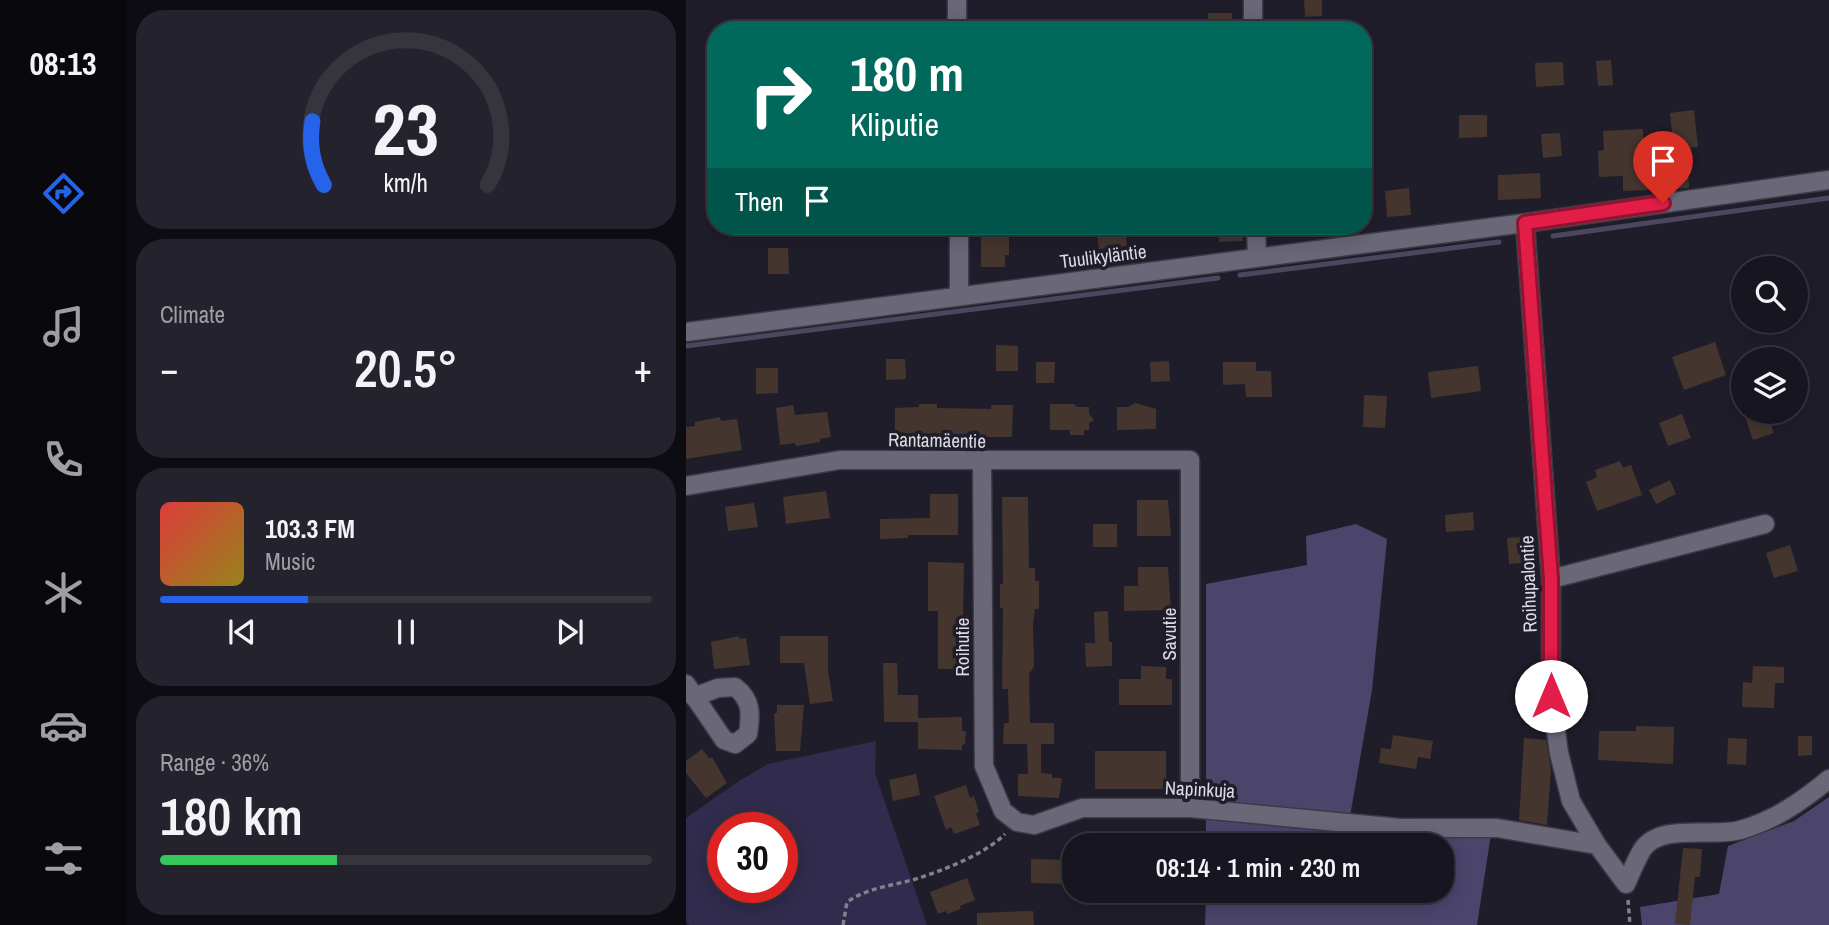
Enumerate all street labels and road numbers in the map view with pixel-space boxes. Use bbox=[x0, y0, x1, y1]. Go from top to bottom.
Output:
street label: Tuulikyläntie bbox=[1058, 238, 1148, 274]
street label: Rantamäentie bbox=[888, 426, 986, 454]
street label: Roihupalontie bbox=[1513, 535, 1543, 633]
street label: Savutie bbox=[1156, 608, 1182, 660]
street label: Roihutie bbox=[949, 618, 975, 676]
street label: Napinkuja bbox=[1164, 774, 1236, 804]

